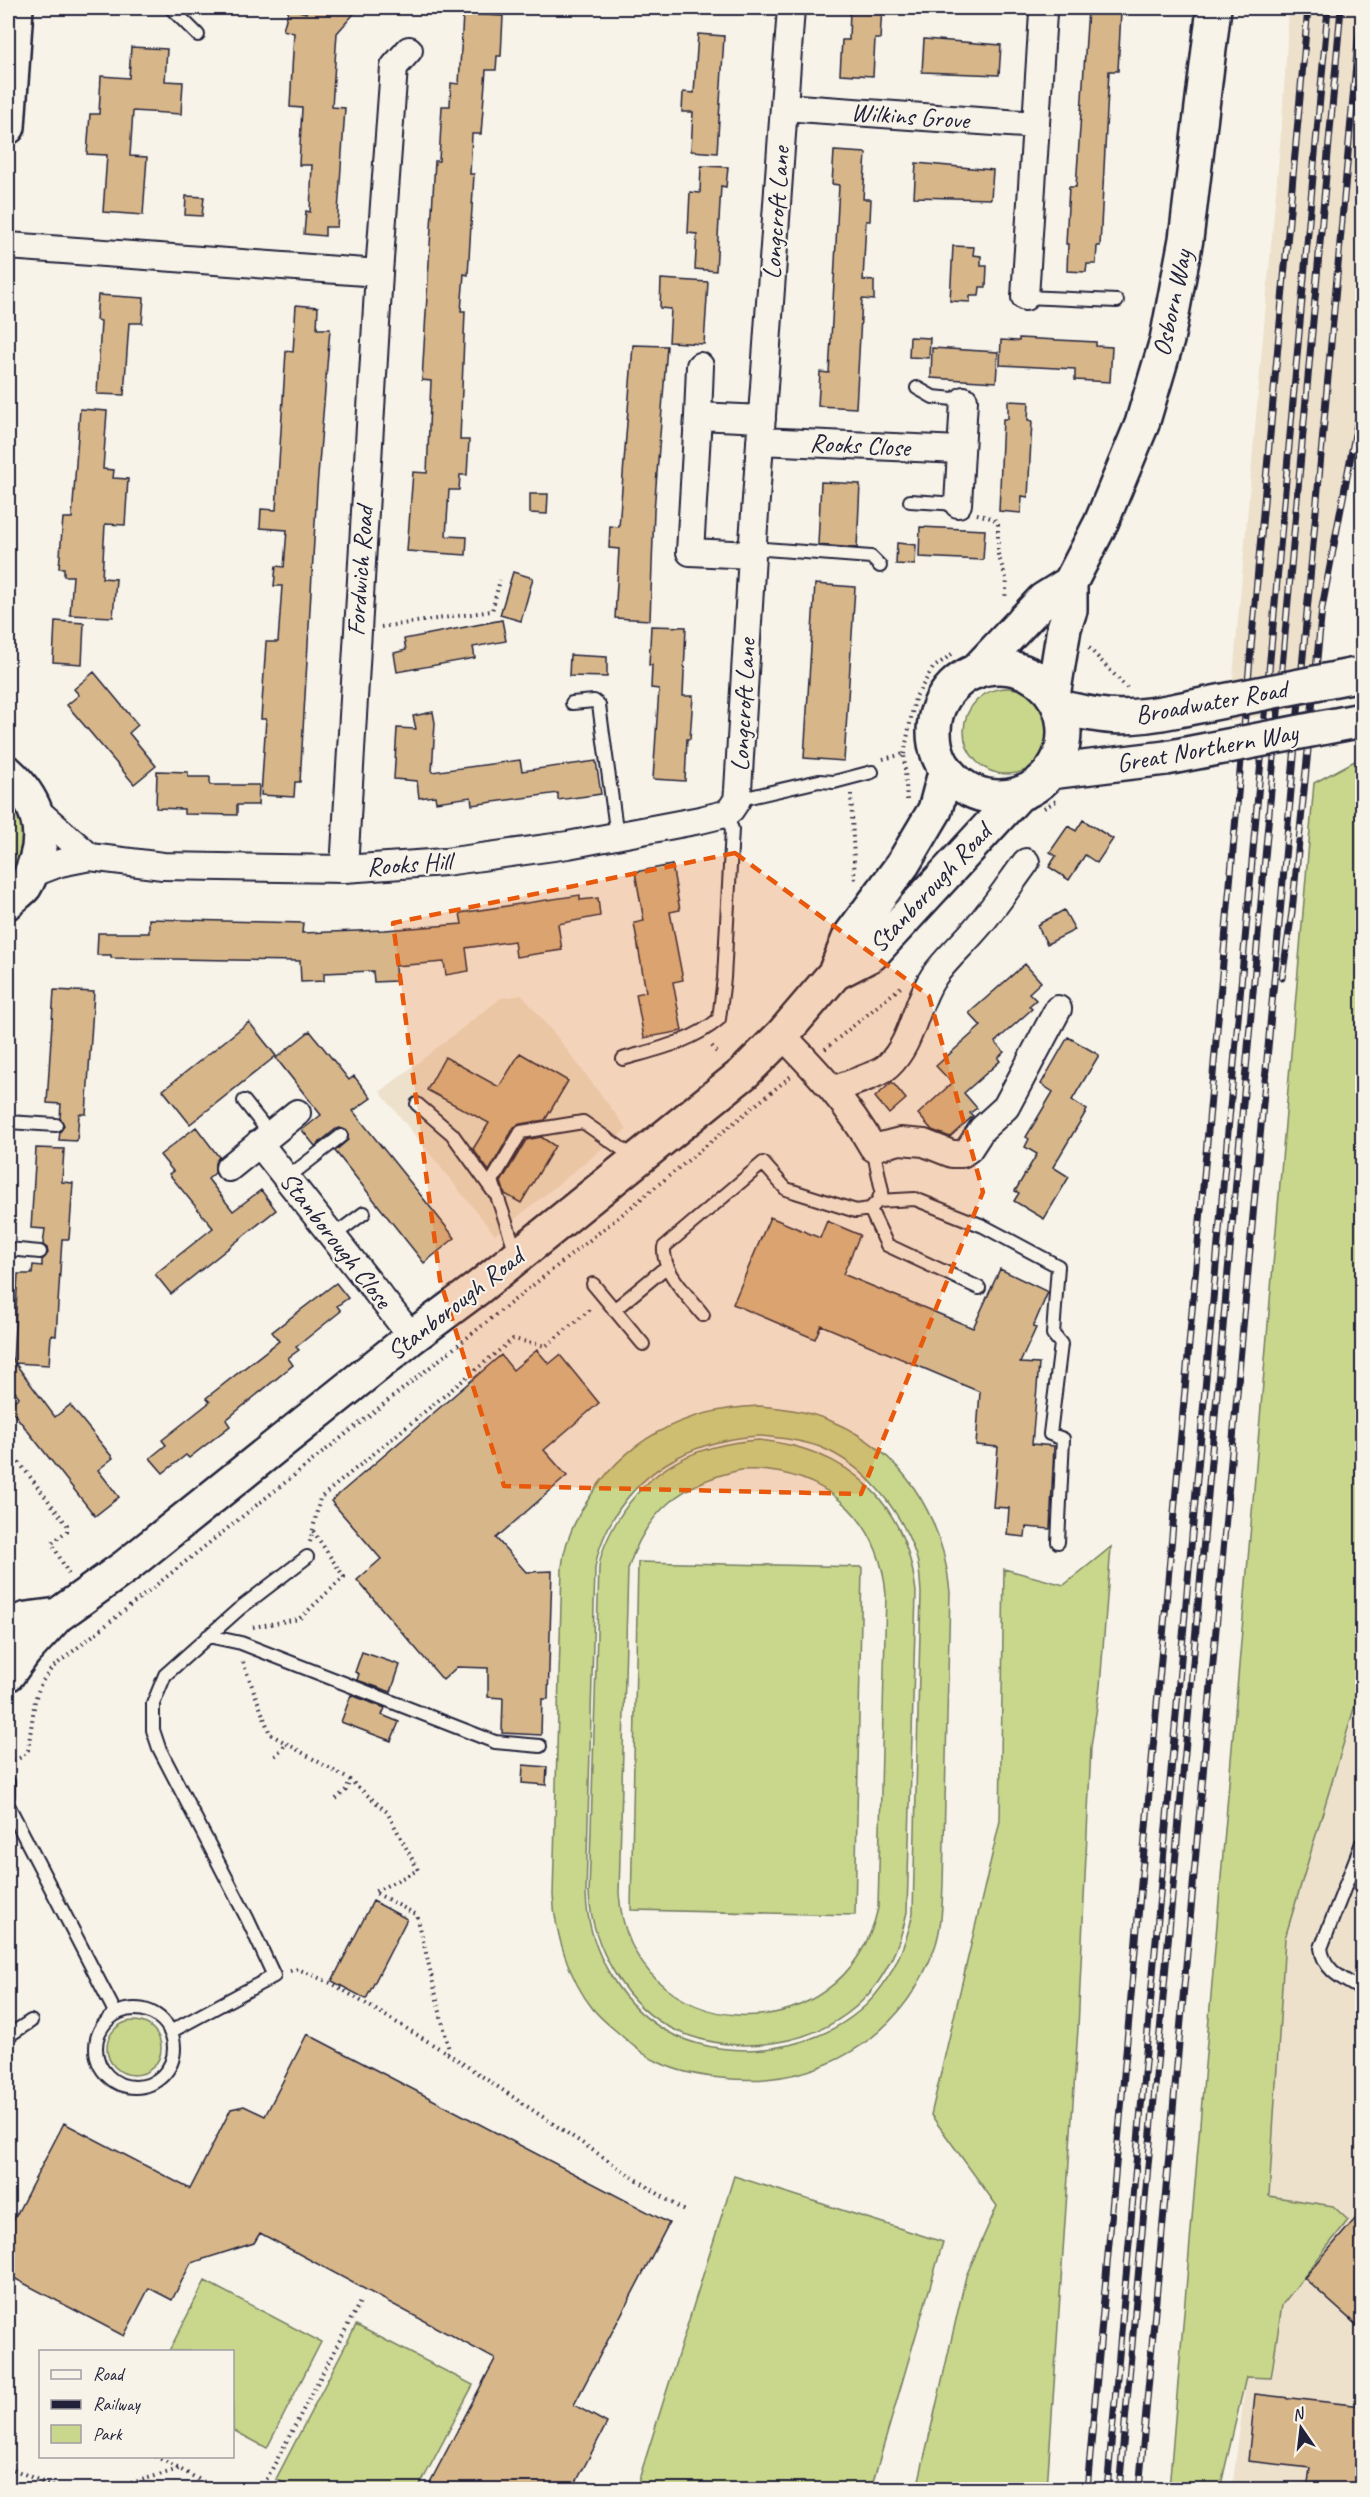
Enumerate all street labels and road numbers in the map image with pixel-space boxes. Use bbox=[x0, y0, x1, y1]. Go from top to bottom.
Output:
street label: Wilkins Grove bbox=[850, 95, 973, 137]
street label: Longcroft Lane bbox=[755, 143, 797, 280]
street label: Osborn Way bbox=[1145, 245, 1200, 359]
street label: Rooks Close bbox=[809, 426, 913, 464]
street label: Fordwich Road bbox=[339, 501, 381, 637]
street label: Longcroft Lane bbox=[723, 635, 763, 772]
street label: Broadwater Road bbox=[1133, 672, 1293, 732]
street label: Great Northern Way bbox=[1114, 715, 1302, 780]
street label: Stanborough Road bbox=[862, 814, 1001, 959]
street label: Rooks Hill bbox=[365, 844, 457, 883]
street label: Stanborough Close bbox=[272, 1165, 400, 1316]
street label: Stanborough Road bbox=[380, 1238, 533, 1368]

